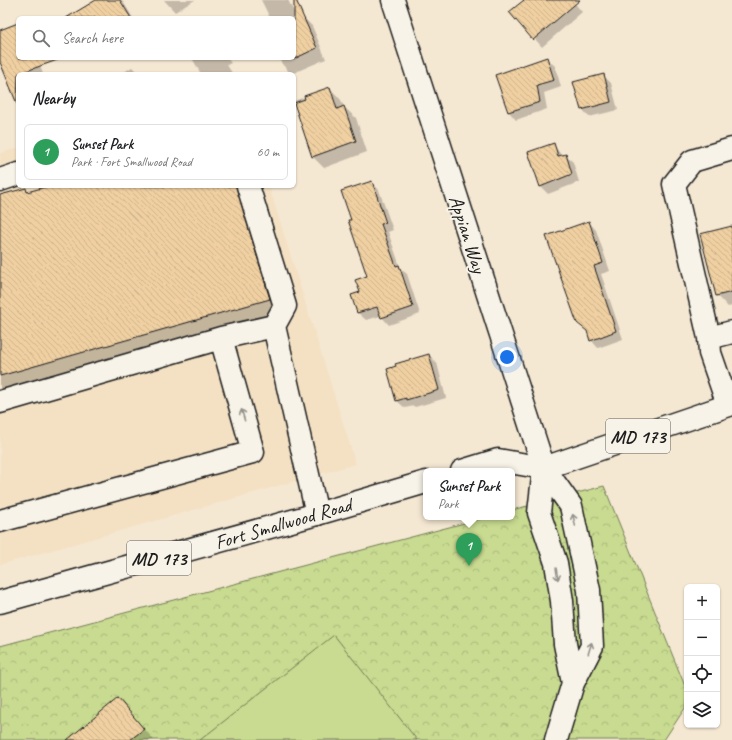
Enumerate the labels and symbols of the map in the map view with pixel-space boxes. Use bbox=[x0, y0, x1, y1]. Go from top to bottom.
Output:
street label: Appian Way bbox=[443, 192, 492, 278]
your location bbox=[497, 347, 517, 367]
one-way arrow bbox=[239, 408, 246, 421]
road number: MD 173 bbox=[606, 419, 670, 453]
street label: Fort Smallwood Road bbox=[212, 491, 357, 555]
one-way arrow bbox=[570, 514, 578, 527]
pin: 1 bbox=[456, 533, 482, 566]
road number: MD 173 bbox=[127, 541, 191, 575]
one-way arrow bbox=[553, 567, 561, 580]
one-way arrow bbox=[587, 641, 594, 654]

